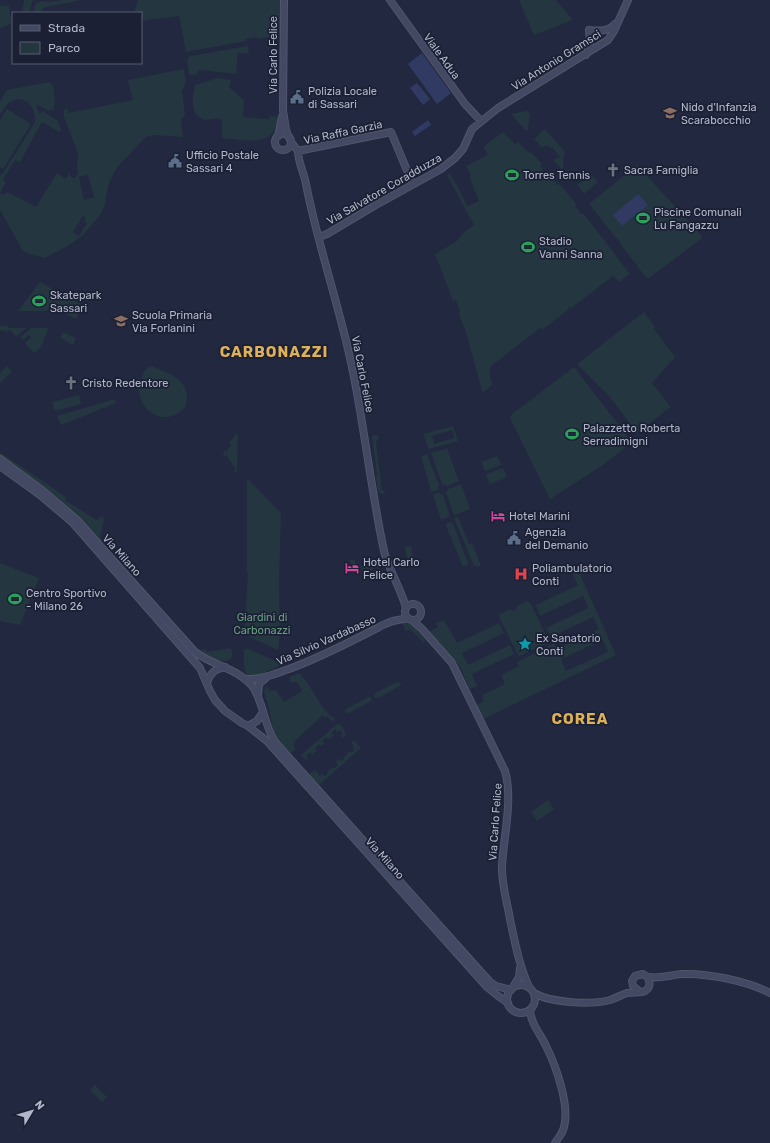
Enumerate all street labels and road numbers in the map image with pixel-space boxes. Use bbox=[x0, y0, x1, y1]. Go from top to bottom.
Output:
street label: Via Carlo Felice bbox=[267, 16, 280, 94]
street label: Via Antonio Gramsci bbox=[509, 28, 603, 93]
street label: Viale Adua bbox=[421, 31, 463, 82]
street label: Via Raffa Garzia bbox=[303, 118, 384, 147]
street label: Via Salvatore Coradduzza bbox=[325, 151, 444, 228]
street label: Via Carlo Felice bbox=[349, 335, 376, 414]
street label: Via Milano bbox=[99, 532, 144, 579]
street label: Via Silvio Vardabasso bbox=[274, 613, 378, 668]
street label: Via Carlo Felice bbox=[486, 783, 505, 861]
street label: Via Milano bbox=[362, 835, 407, 882]

